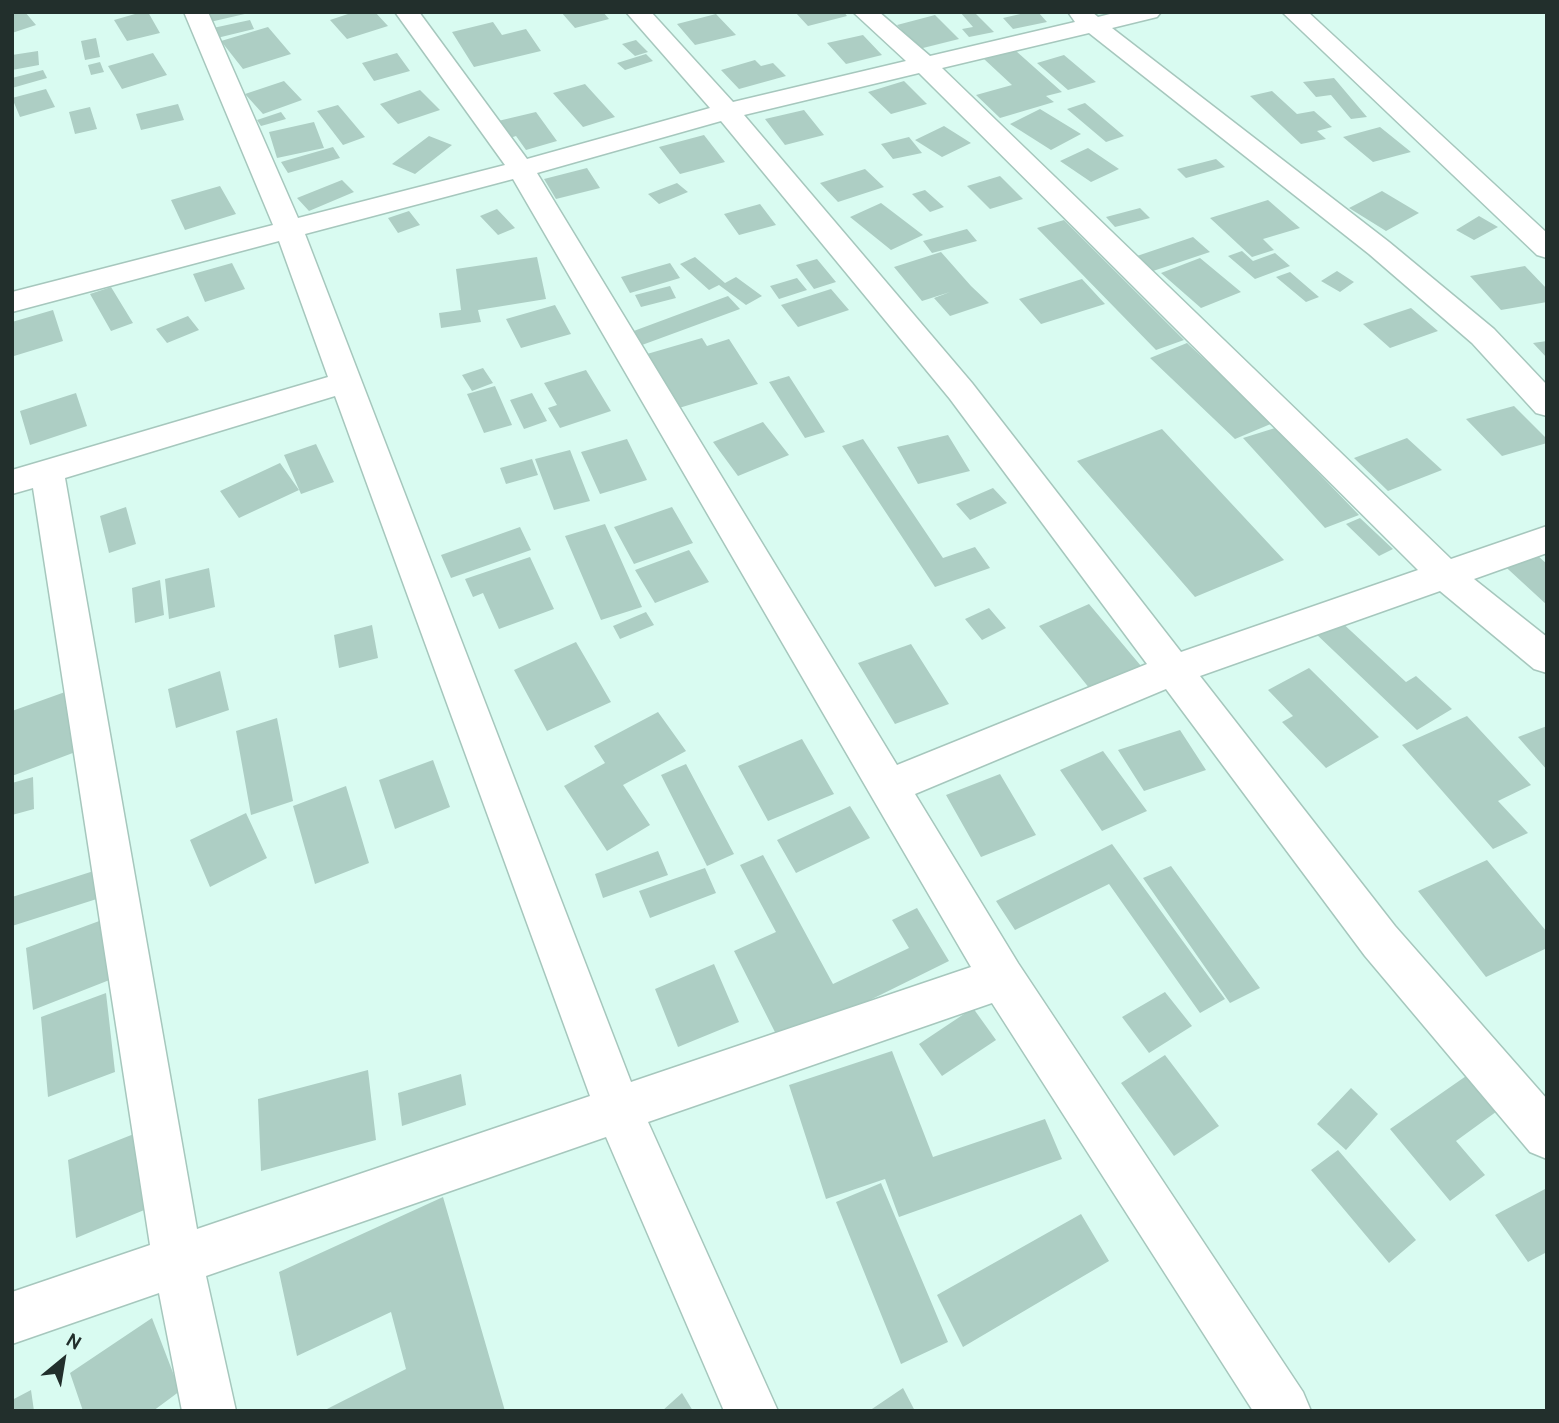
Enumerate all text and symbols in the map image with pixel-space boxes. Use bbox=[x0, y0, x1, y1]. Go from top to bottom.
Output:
north arrow bbox=[28, 1325, 98, 1395]
text: N bbox=[62, 1328, 85, 1355]

